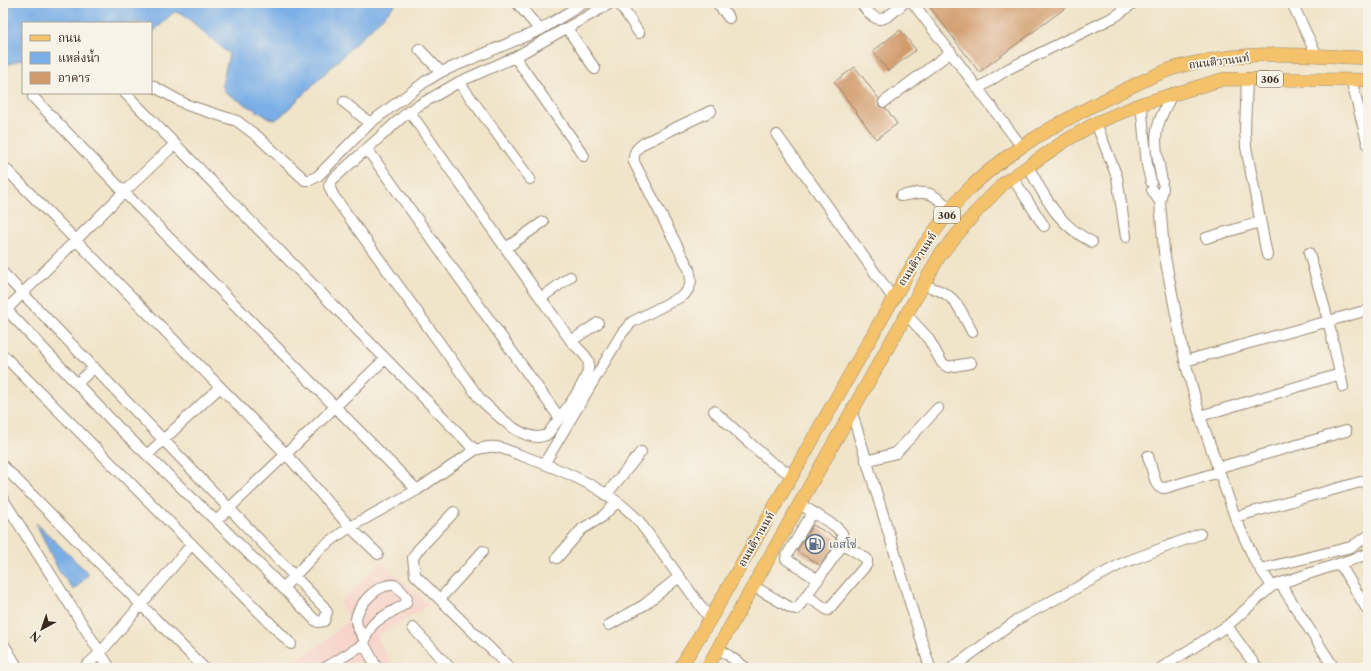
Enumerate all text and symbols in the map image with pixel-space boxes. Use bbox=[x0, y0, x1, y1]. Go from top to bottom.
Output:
legend bbox=[22, 22, 152, 94]
text: ถนน bbox=[58, 30, 81, 45]
text: แหล่งน้ำ bbox=[58, 49, 100, 65]
street label: ถนนติวานนท์ bbox=[1188, 50, 1250, 72]
text: อาคาร bbox=[58, 70, 90, 85]
road number: 306 bbox=[1257, 71, 1283, 87]
road number: 306 bbox=[934, 207, 960, 223]
street label: ถนนติวานนท์ bbox=[895, 230, 939, 288]
street label: ถนนติวานนท์ bbox=[735, 509, 777, 569]
fuel station icon: เอสโซ่ bbox=[804, 533, 826, 555]
place label: เอสโซ่ bbox=[829, 537, 857, 551]
north arrow bbox=[22, 609, 62, 649]
text: N bbox=[27, 628, 44, 645]

